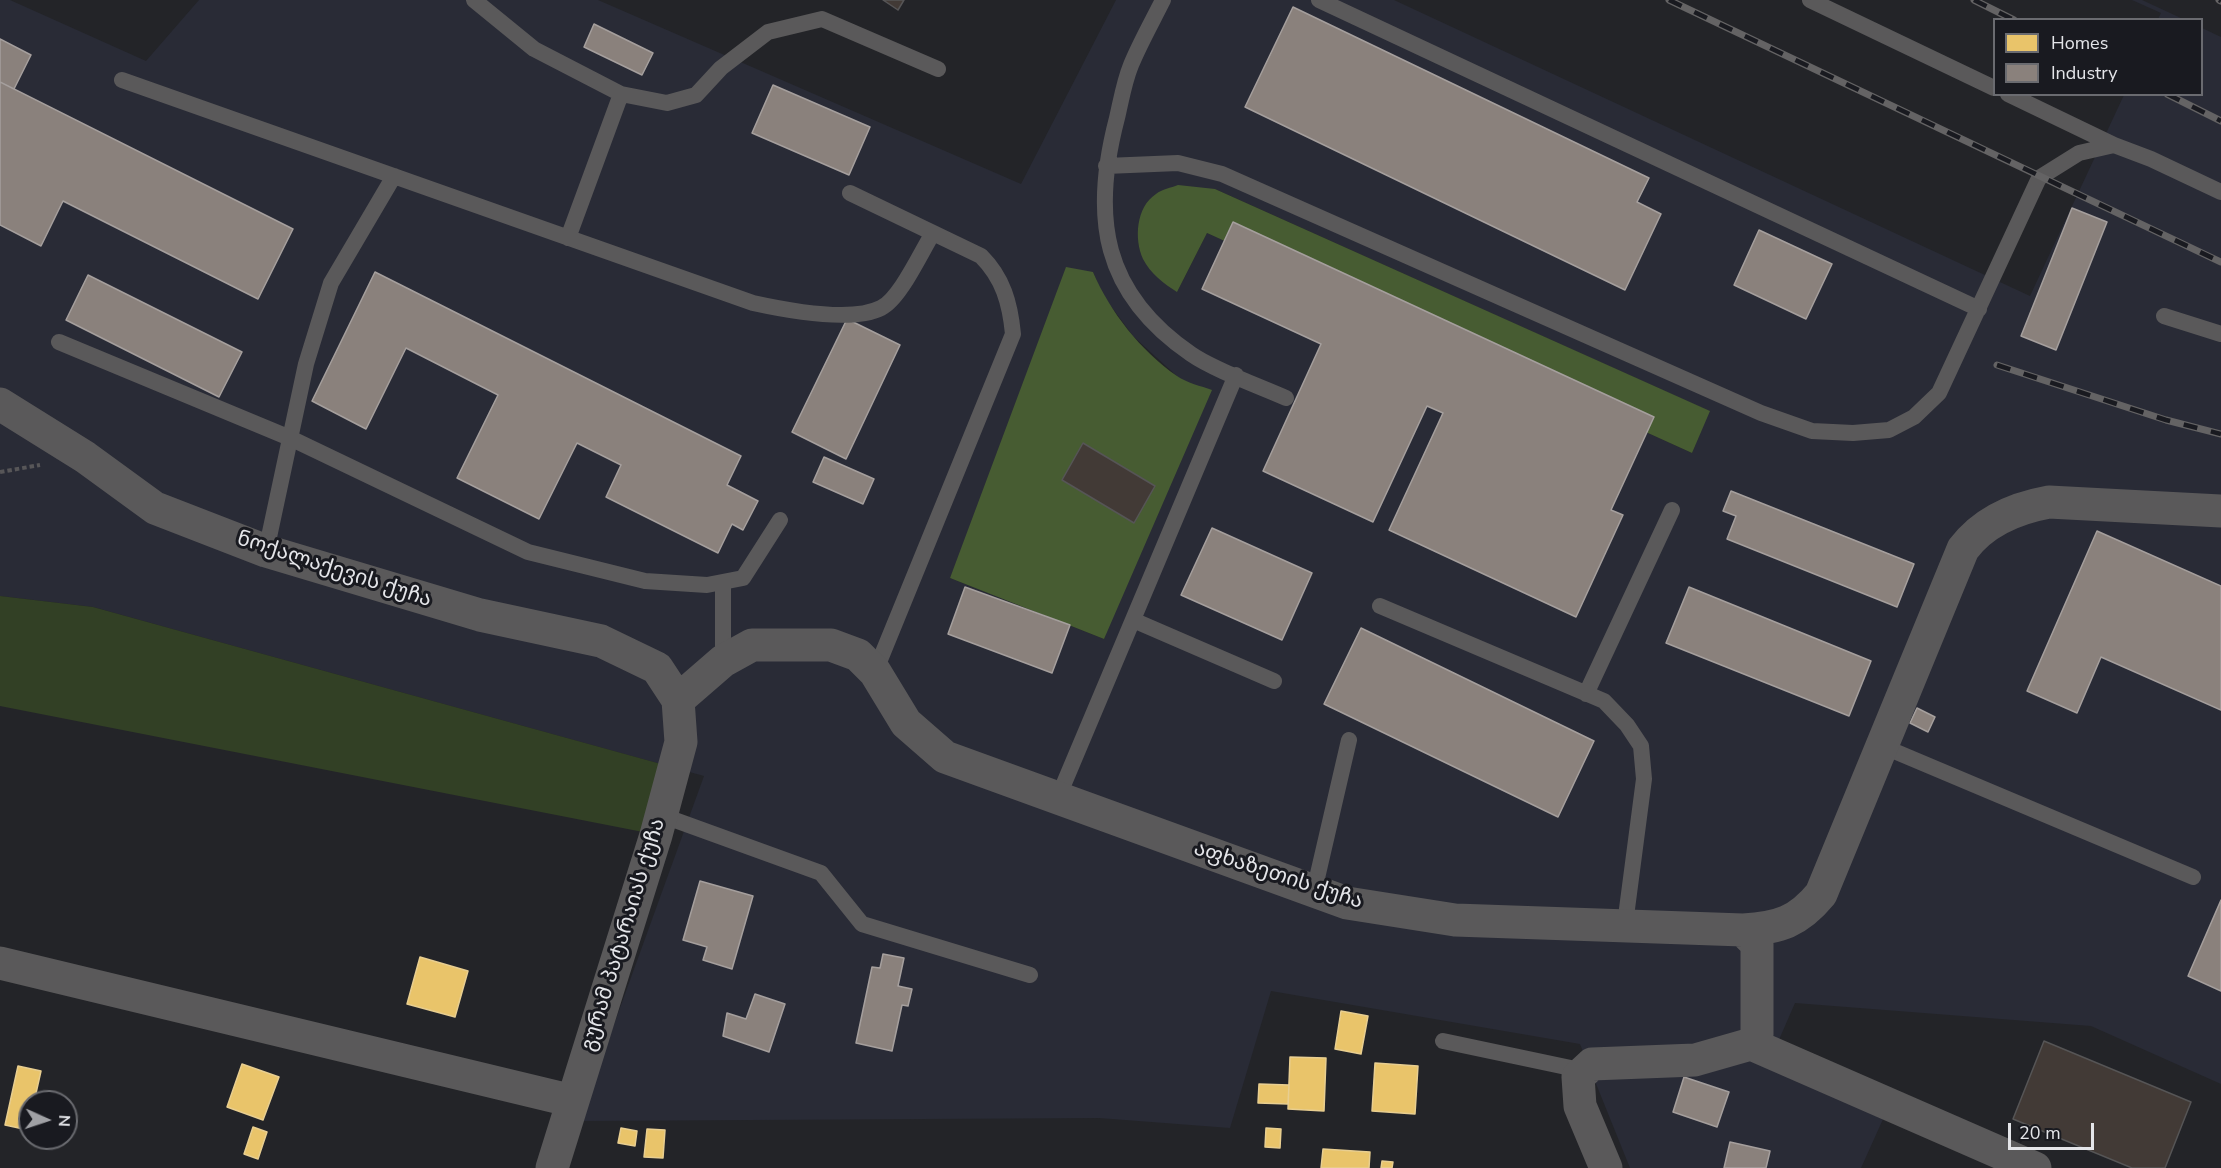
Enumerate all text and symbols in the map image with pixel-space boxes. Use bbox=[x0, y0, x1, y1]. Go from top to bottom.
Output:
legend bbox=[1993, 18, 2203, 96]
text: Homes bbox=[2051, 31, 2108, 55]
text: Industry bbox=[2051, 61, 2118, 85]
street label: ნოქალაქევის ქუჩა bbox=[234, 527, 434, 613]
street label: გურამ პატარაიას ქუჩა bbox=[577, 816, 671, 1054]
street label: აფხაზეთის ქუჩა bbox=[1190, 837, 1366, 915]
north arrow bbox=[18, 1090, 78, 1150]
scale bar bbox=[2011, 1111, 2096, 1149]
text: N bbox=[53, 1114, 75, 1127]
text: 20 m bbox=[2019, 1121, 2061, 1145]

